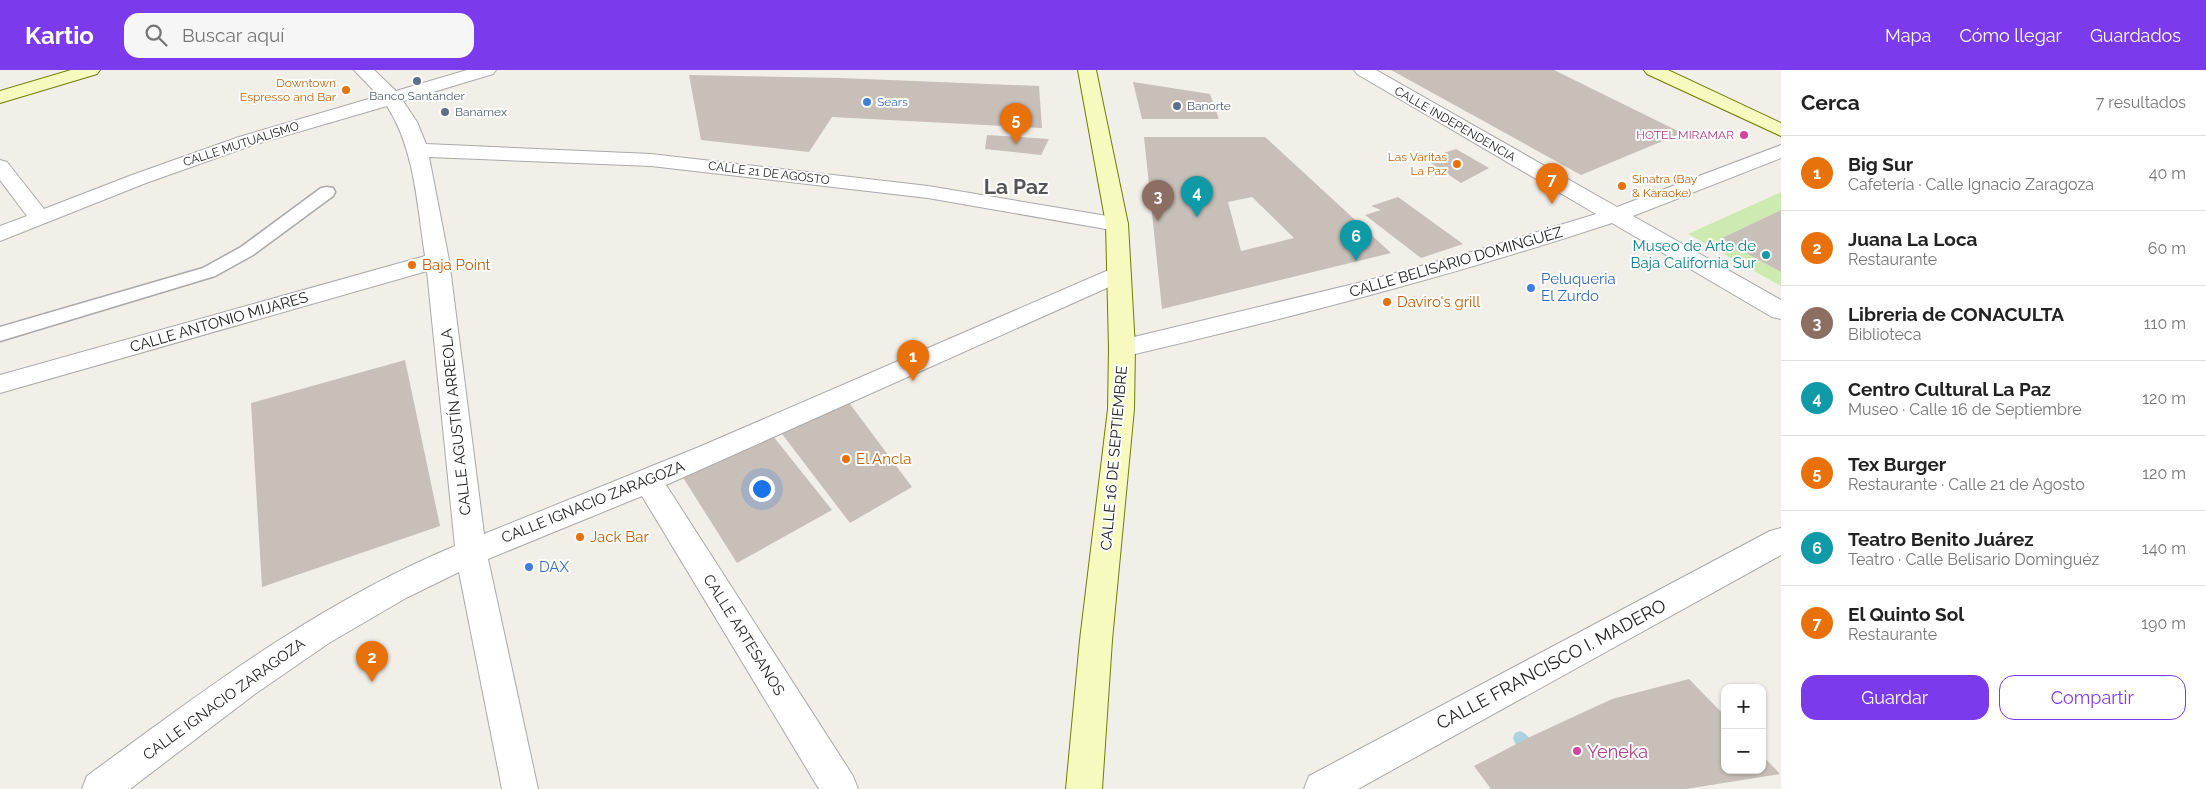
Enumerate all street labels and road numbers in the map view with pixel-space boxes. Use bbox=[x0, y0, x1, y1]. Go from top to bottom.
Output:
street label: CALLE INDEPENDENCIA bbox=[1392, 84, 1518, 164]
street label: CALLE MUTUALISMO bbox=[181, 119, 301, 169]
street label: CALLE 21 DE AGOSTO bbox=[707, 159, 831, 187]
street label: CALLE BELISARIO DOMINGUÉZ bbox=[1347, 223, 1565, 301]
street label: CALLE ANTONIO MIJARES bbox=[128, 288, 310, 356]
street label: CALLE AGUSTÍN ARREOLA bbox=[437, 328, 475, 516]
street label: CALLE 16 DE SEPTIEMBRE bbox=[1097, 365, 1131, 551]
street label: CALLE IGNACIO ZARAGOZA bbox=[499, 457, 687, 547]
street label: CALLE ARTESANOS bbox=[699, 571, 789, 699]
street label: CALLE FRANCISCO I. MADERO bbox=[1433, 594, 1669, 734]
street label: CALLE IGNACIO ZARAGOZA bbox=[139, 634, 309, 764]

